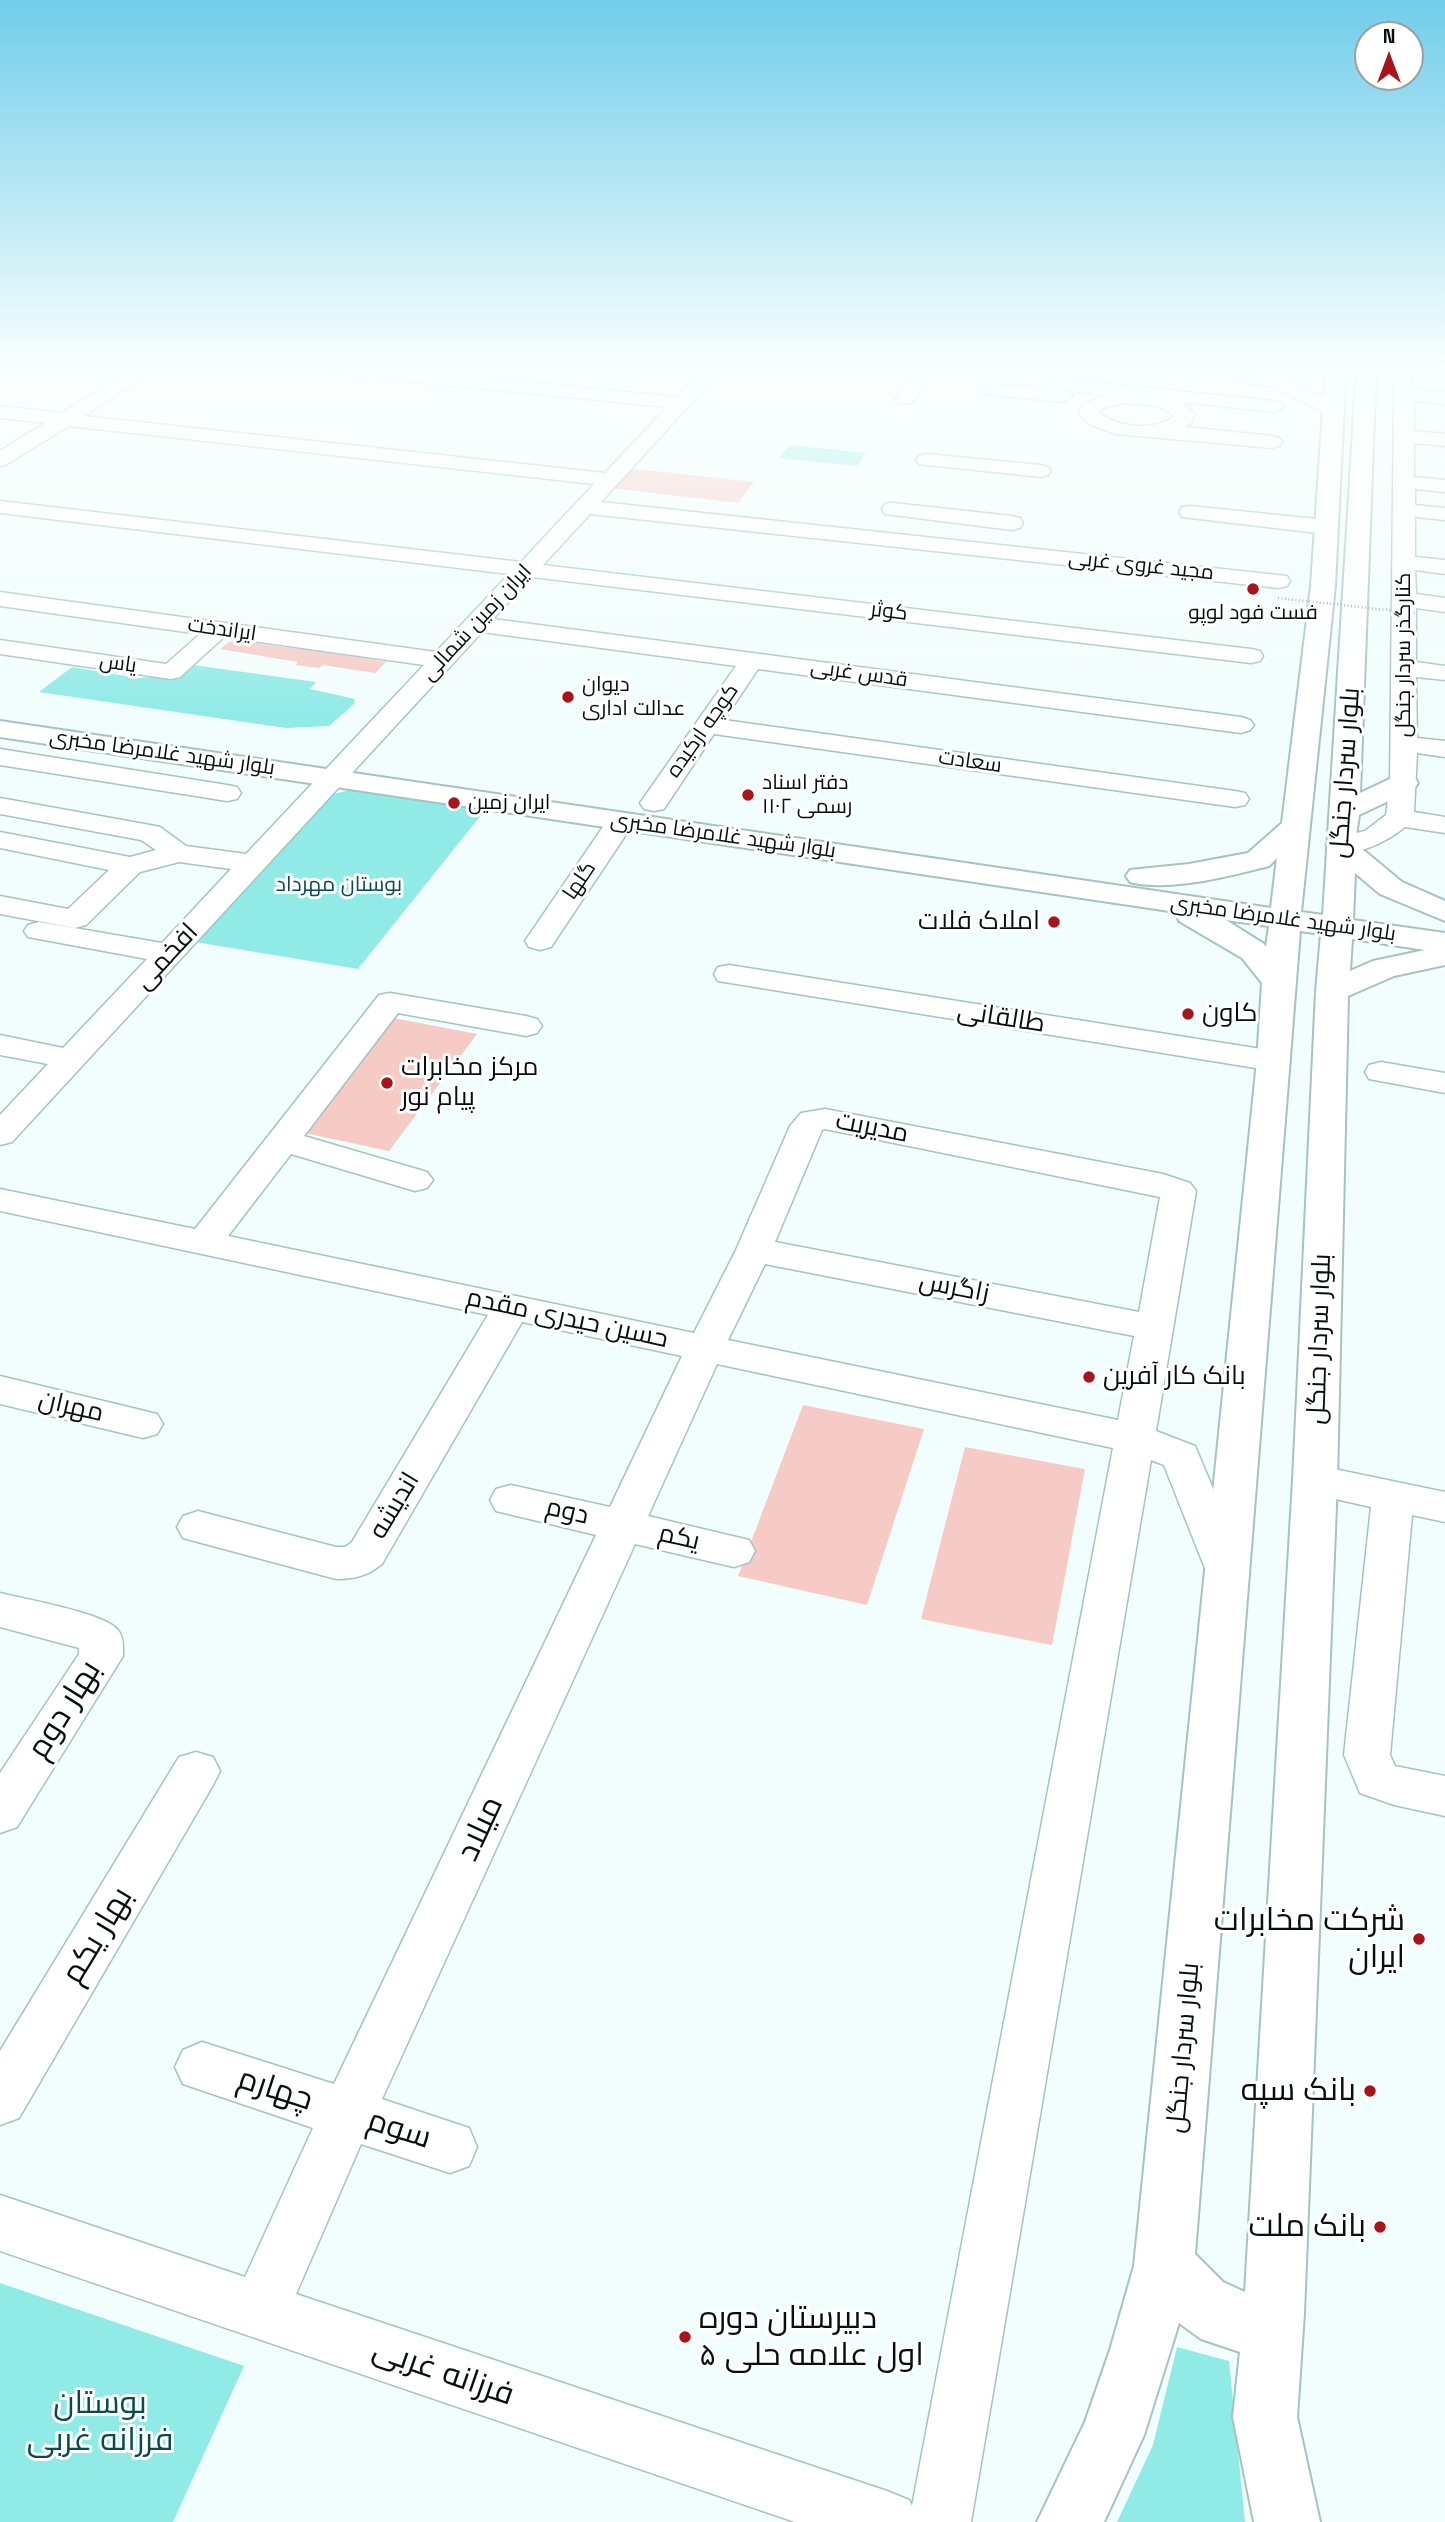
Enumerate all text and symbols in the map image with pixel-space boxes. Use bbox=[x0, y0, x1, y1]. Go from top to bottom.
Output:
north arrow bbox=[1354, 21, 1424, 91]
text: N bbox=[1383, 24, 1395, 49]
street label: مجید غروی غربی bbox=[1067, 546, 1215, 586]
street label: ایران زمین شمالی bbox=[417, 560, 537, 686]
street label: کنارگذر سردار جنگل bbox=[1391, 573, 1417, 737]
marker: فست فود لوپو bbox=[1245, 581, 1261, 597]
street label: کوثر bbox=[869, 597, 909, 627]
place label: فست فود لوپو bbox=[1188, 600, 1318, 626]
street label: ایراندخت bbox=[186, 613, 258, 647]
street label: یاس bbox=[98, 649, 138, 679]
street label: قدس غربی bbox=[809, 655, 909, 693]
place label: دیوان عدالت اداری bbox=[582, 672, 685, 722]
street label: کوچه ارکیده bbox=[662, 679, 744, 783]
street label: بلوار سردار جنگل bbox=[1324, 687, 1368, 859]
marker: دیوان عدالت اداری bbox=[560, 689, 576, 705]
street label: بلوار شهید غلامرضا مخبری bbox=[48, 725, 276, 781]
street label: سعادت bbox=[937, 745, 1003, 779]
place label: دفتر اسناد رسمی ۱۱۰۲ bbox=[762, 770, 852, 820]
marker: دفتر اسناد رسمی ۱۱۰۲ bbox=[740, 787, 756, 803]
place label: ایران زمین bbox=[468, 790, 550, 816]
marker: ایران زمین bbox=[446, 795, 462, 811]
street label: بلوار شهید غلامرضا مخبری bbox=[609, 808, 837, 864]
street label: گلها bbox=[558, 857, 602, 905]
park label: بوستان مهرداد bbox=[276, 872, 402, 898]
street label: بلوار شهید غلامرضا مخبری bbox=[1169, 891, 1397, 947]
place label: املاک فلات bbox=[918, 906, 1040, 938]
marker: املاک فلات bbox=[1046, 914, 1062, 930]
street label: افخمی bbox=[129, 917, 205, 997]
street label: طالقانی bbox=[955, 996, 1047, 1040]
place label: کاون bbox=[1202, 998, 1257, 1030]
marker: کاون bbox=[1180, 1006, 1196, 1022]
place label: مرکز مخابرات پیام نور bbox=[401, 1052, 539, 1114]
marker: مرکز مخابرات پیام نور bbox=[379, 1075, 395, 1091]
street label: مدیریت bbox=[833, 1106, 911, 1150]
street label: بلوار سردار جنگل bbox=[1301, 1253, 1339, 1425]
street label: زاگرس bbox=[916, 1266, 992, 1310]
street label: حسین حیدری مقدم bbox=[463, 1282, 671, 1356]
place label: بانک کار آفرین bbox=[1103, 1361, 1246, 1393]
marker: بانک کار آفرین bbox=[1081, 1369, 1097, 1385]
street label: مهران bbox=[35, 1384, 107, 1430]
street label: اندیشه bbox=[363, 1467, 427, 1545]
street label: دوم bbox=[543, 1492, 591, 1532]
street label: یکم bbox=[655, 1518, 703, 1558]
street label: بهار دوم bbox=[20, 1654, 110, 1766]
street label: میلاد bbox=[449, 1791, 513, 1867]
street label: بهار یکم bbox=[54, 1880, 142, 1992]
place label: شرکت مخابرات ایران bbox=[1214, 1902, 1405, 1977]
marker: شرکت مخابرات ایران bbox=[1411, 1931, 1427, 1947]
street label: بلوار سردار جنگل bbox=[1161, 1961, 1207, 2135]
street label: چهارم bbox=[233, 2060, 317, 2120]
place label: بانک سپه bbox=[1241, 2072, 1356, 2110]
marker: بانک سپه bbox=[1362, 2083, 1378, 2099]
street label: سوم bbox=[362, 2102, 436, 2158]
place label: بانک ملت bbox=[1249, 2208, 1366, 2246]
marker: بانک ملت bbox=[1372, 2219, 1388, 2235]
place label: دبیرستان دوره اول علامه حلی ۵ bbox=[699, 2300, 924, 2375]
marker: دبیرستان دوره اول علامه حلی ۵ bbox=[677, 2329, 693, 2345]
street label: فرزانه غربی bbox=[367, 2331, 519, 2415]
park label: بوستان فرزانه غربی bbox=[27, 2385, 173, 2460]

